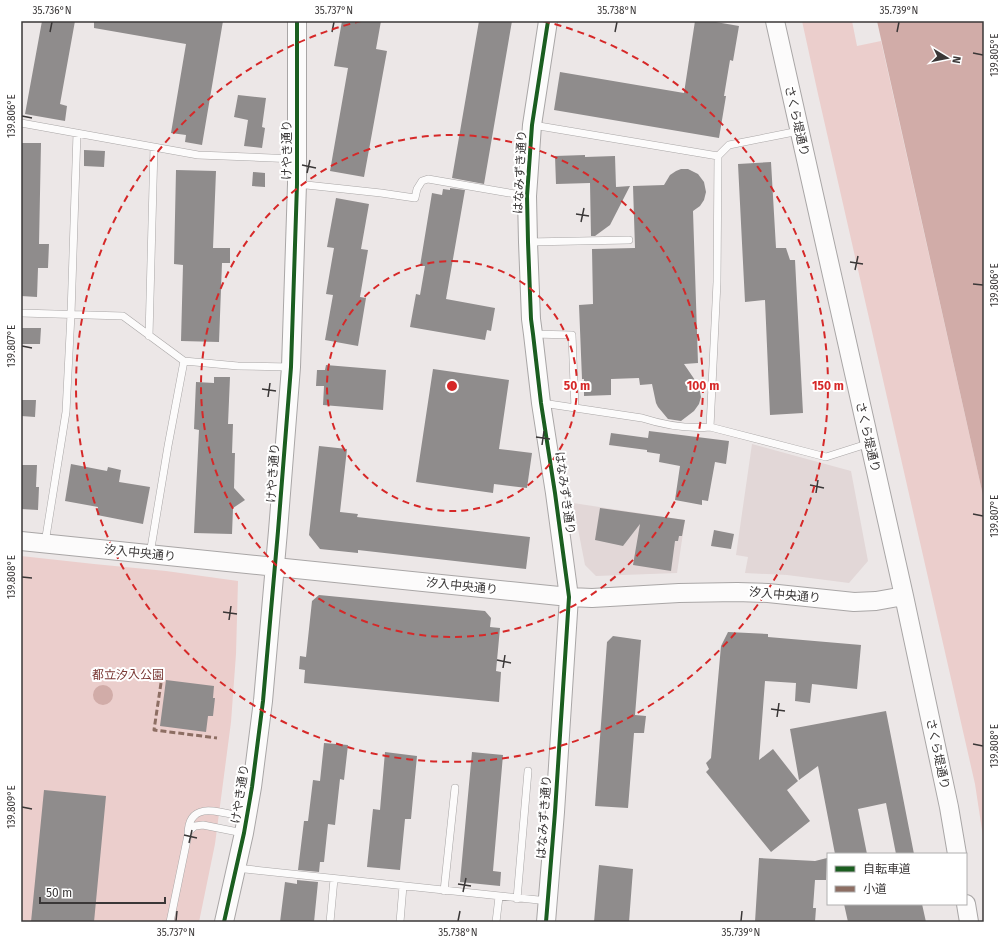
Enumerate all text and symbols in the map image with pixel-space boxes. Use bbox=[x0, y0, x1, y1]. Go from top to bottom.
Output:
text: 35.736°N bbox=[32, 5, 72, 17]
text: 35.737°N bbox=[315, 5, 353, 17]
text: 35.738°N bbox=[597, 5, 637, 17]
text: 35.739°N bbox=[880, 5, 918, 17]
text: 139.805°E bbox=[989, 33, 1001, 77]
north arrow bbox=[927, 38, 967, 78]
text: N bbox=[949, 55, 963, 64]
street label: さくら堤通り bbox=[782, 84, 812, 158]
text: 139.806°E bbox=[6, 94, 18, 138]
street label: けやき通り bbox=[280, 120, 294, 180]
street label: はなみずき通り bbox=[511, 130, 529, 214]
text: 139.806°E bbox=[989, 263, 1001, 307]
text: 139.807°E bbox=[6, 325, 18, 367]
centre of rings bbox=[445, 379, 459, 393]
text: 50 m bbox=[564, 379, 590, 393]
text: 100 m bbox=[687, 379, 719, 393]
text: 150 m bbox=[812, 379, 844, 393]
street label: さくら堤通り bbox=[853, 400, 883, 474]
street label: けやき通り bbox=[264, 443, 282, 503]
street label: はなみずき通り bbox=[552, 450, 578, 536]
text: 139.807°E bbox=[989, 495, 1001, 537]
street label: 汐入中央通り bbox=[103, 542, 177, 564]
text: 139.808°E bbox=[6, 555, 18, 599]
street label: 汐入中央通り bbox=[425, 575, 499, 597]
street label: 汐入中央通り bbox=[749, 585, 821, 605]
park label: 都立汐入公園 bbox=[92, 668, 164, 682]
street label: さくら堤通り bbox=[924, 717, 952, 791]
text: 139.808°E bbox=[989, 724, 1001, 768]
street label: けやき通り bbox=[228, 763, 252, 825]
street label: はなみずき通り bbox=[534, 775, 554, 859]
text: 139.809°E bbox=[6, 785, 18, 829]
legend bbox=[827, 853, 967, 905]
text: 自転車道 bbox=[863, 862, 911, 876]
scale bar bbox=[40, 879, 165, 905]
text: 小道 bbox=[863, 882, 887, 896]
text: 50 m bbox=[46, 886, 72, 900]
text: 35.737°N bbox=[157, 927, 195, 939]
text: 35.738°N bbox=[438, 927, 478, 939]
text: 35.739°N bbox=[722, 927, 760, 939]

